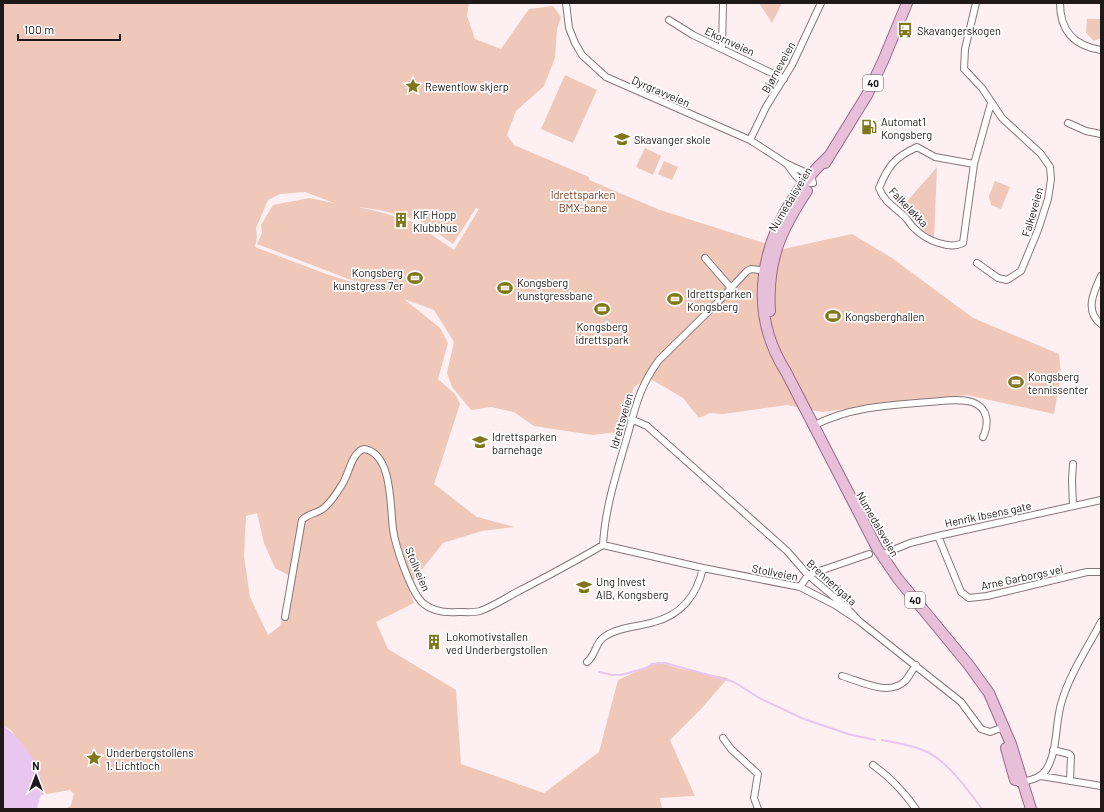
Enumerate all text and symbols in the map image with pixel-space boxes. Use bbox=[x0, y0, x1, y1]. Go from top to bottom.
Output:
scale bar bbox=[18, 16, 120, 42]
bus stop icon: Skavangerskogen bbox=[896, 21, 914, 39]
text: 100 m bbox=[24, 22, 54, 36]
street label: Ekornveien bbox=[703, 24, 757, 58]
place label: Skavangerskogen bbox=[917, 24, 1001, 37]
street label: Bjørneveien bbox=[759, 39, 797, 95]
street label: Dyrgravveien bbox=[630, 73, 692, 109]
road number: 40 bbox=[863, 75, 883, 91]
place icon: Rewentlow skjerp bbox=[404, 77, 422, 95]
place label: Rewentlow skjerp bbox=[425, 80, 509, 93]
place label: Automat1 Kongsberg bbox=[881, 115, 932, 141]
fuel station icon: Automat1 Kongsberg bbox=[860, 118, 878, 136]
school or university icon: Skavanger skole bbox=[613, 130, 631, 148]
place label: Skavanger skole bbox=[634, 133, 711, 146]
street label: Numedalsveien bbox=[766, 164, 814, 234]
street label: Falkeløkka bbox=[887, 184, 931, 230]
street label: Falkeveien bbox=[1019, 186, 1045, 238]
park label: Idrettsparken BMX-bane bbox=[551, 188, 615, 214]
place label: KIF Hopp Klubbhus bbox=[413, 208, 457, 234]
building icon: KIF Hopp Klubbhus bbox=[392, 211, 410, 229]
place label: Kongsberg kunstgress 7er bbox=[333, 266, 403, 292]
sports icon: Kongsberg kunstgress 7er bbox=[406, 269, 424, 287]
place label: Kongsberg kunstgressbane bbox=[517, 276, 593, 302]
sports icon: Kongsberg kunstgressbane bbox=[496, 279, 514, 297]
place label: Idrettsparken Kongsberg bbox=[687, 287, 752, 313]
sports icon: Idrettsparken Kongsberg bbox=[666, 290, 684, 308]
sports icon: Kongsberg idrettspark bbox=[593, 300, 611, 318]
sports icon: Kongsberghallen bbox=[824, 307, 842, 325]
place label: Kongsberghallen bbox=[845, 310, 925, 323]
place label: Kongsberg idrettspark bbox=[575, 320, 629, 346]
place label: Kongsberg tennissenter bbox=[1028, 370, 1088, 396]
sports icon: Kongsberg tennissenter bbox=[1007, 373, 1025, 391]
street label: Idrettsveien bbox=[607, 392, 635, 450]
place label: Idrettsparken barnehage bbox=[492, 430, 557, 456]
school or university icon: Idrettsparken barnehage bbox=[471, 433, 489, 451]
street label: Numedalsveien bbox=[854, 489, 902, 559]
street label: Henrik Ibsens gate bbox=[944, 498, 1033, 530]
street label: Stollveien bbox=[403, 545, 433, 593]
street label: Brennerigata bbox=[805, 556, 859, 608]
street label: Stollveien bbox=[751, 561, 799, 583]
street label: Arne Garborgs vei bbox=[980, 562, 1064, 592]
place label: Ung Invest AIB, Kongsberg bbox=[596, 575, 669, 601]
school or university icon: Ung Invest AIB, Kongsberg bbox=[575, 578, 593, 596]
road number: 40 bbox=[905, 592, 925, 608]
place label: Lokomotivstallen ved Underbergstollen bbox=[446, 630, 547, 656]
building icon: Lokomotivstallen ved Underbergstollen bbox=[425, 633, 443, 651]
place label: Underbergstollens 1. Lichtloch bbox=[106, 746, 194, 772]
place icon: Underbergstollens 1. Lichtloch bbox=[85, 749, 103, 767]
north arrow bbox=[16, 756, 56, 796]
text: N bbox=[32, 759, 40, 772]

